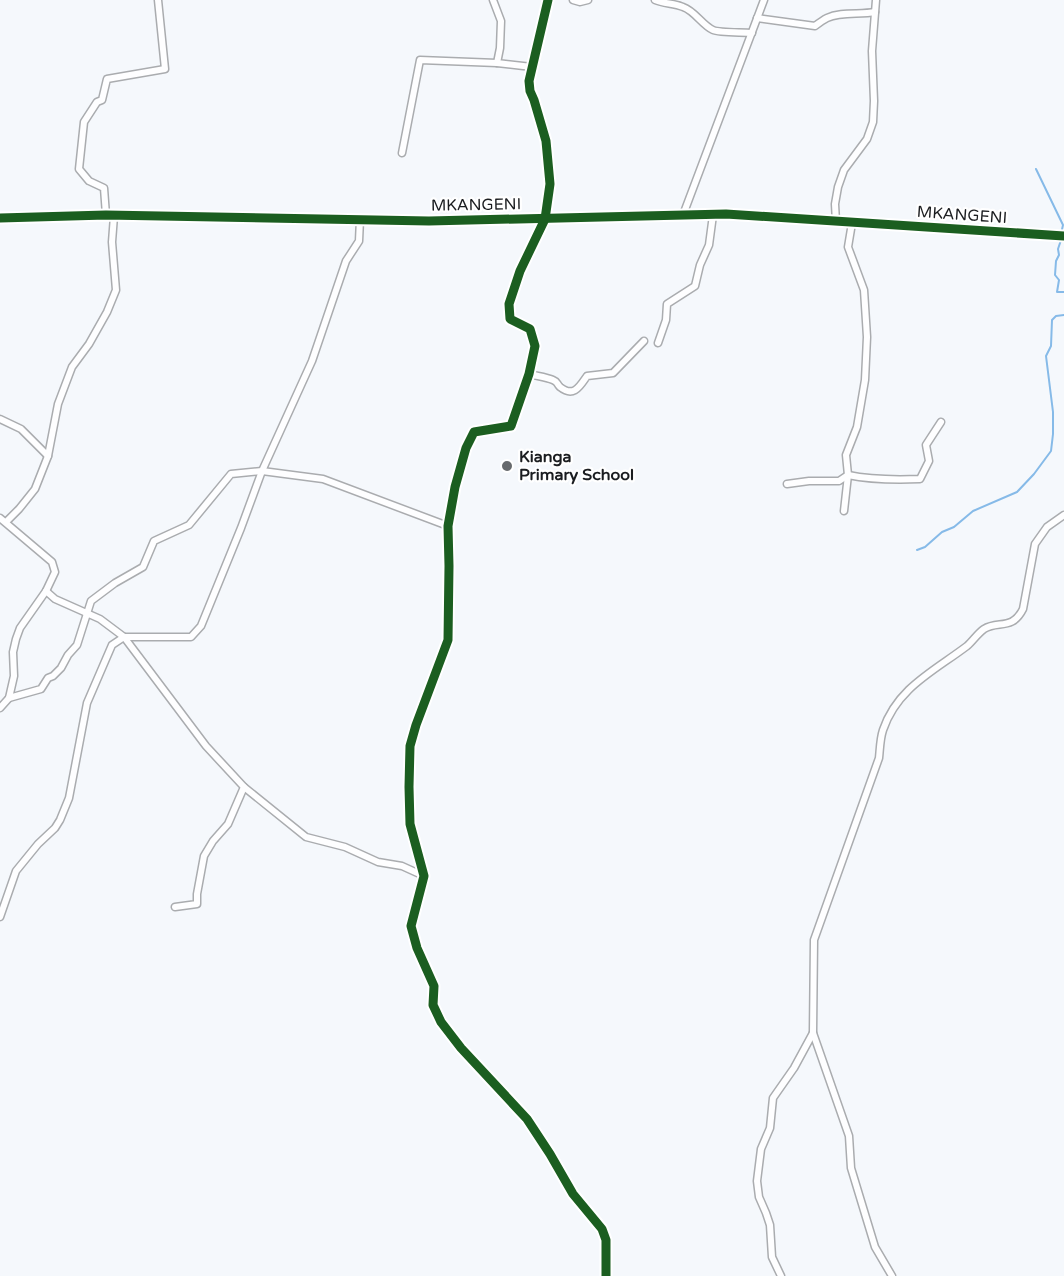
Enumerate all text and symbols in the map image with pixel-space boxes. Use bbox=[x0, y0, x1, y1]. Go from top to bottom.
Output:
street label: MKANGENI bbox=[431, 194, 521, 216]
street label: MKANGENI bbox=[916, 202, 1008, 228]
place label: Kianga Primary School bbox=[519, 447, 634, 485]
marker: Kianga Primary School bbox=[500, 459, 514, 473]

